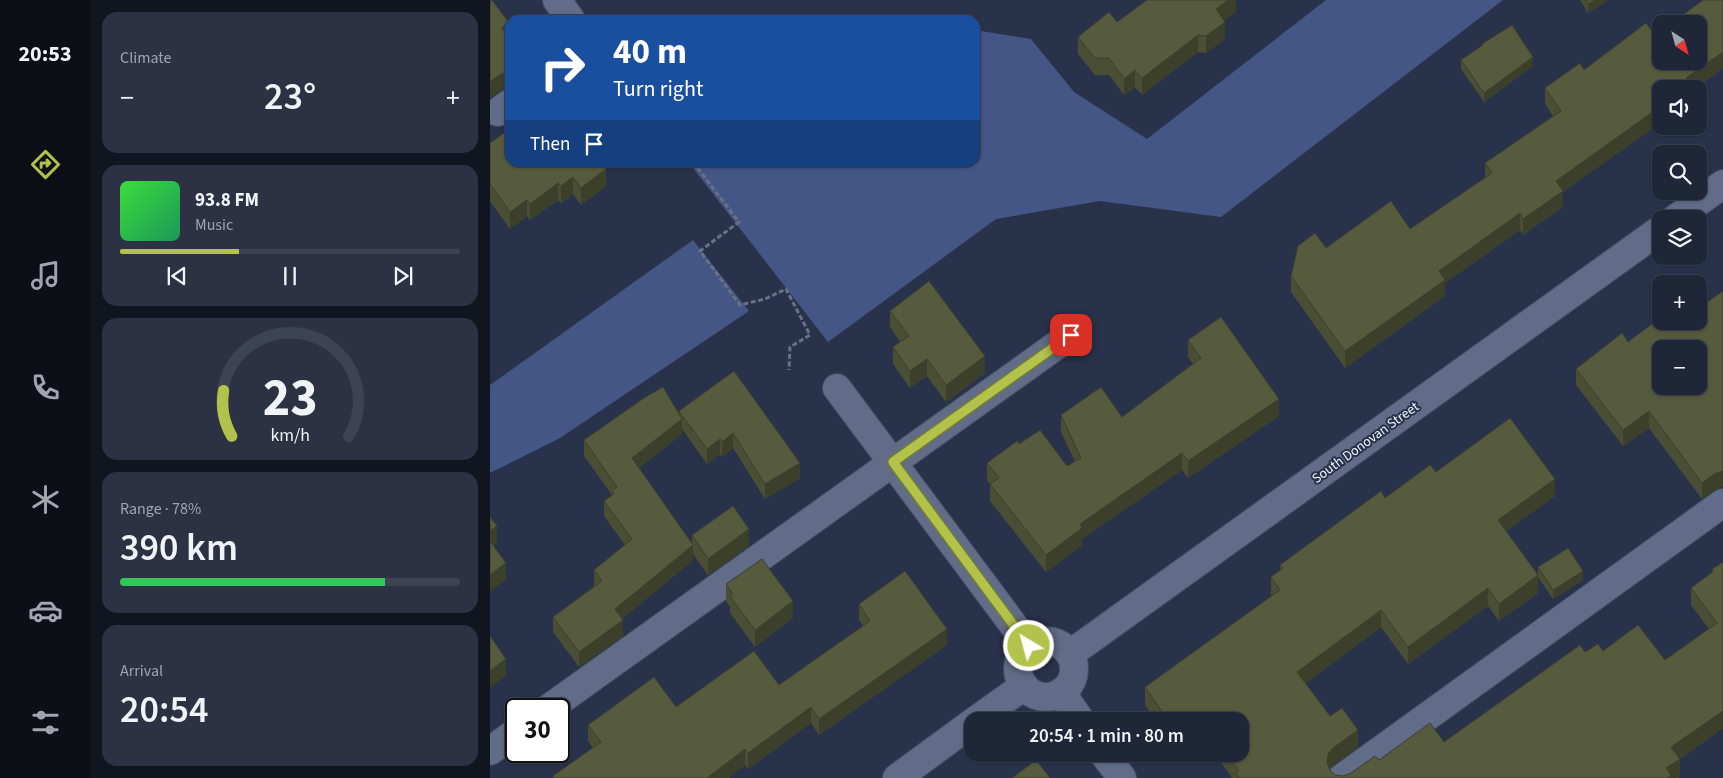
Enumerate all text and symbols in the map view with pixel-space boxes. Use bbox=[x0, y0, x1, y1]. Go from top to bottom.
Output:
north arrow bbox=[1652, 15, 1708, 70]
map controls bbox=[1652, 15, 1707, 395]
text: 40 m bbox=[613, 27, 687, 77]
icon: right bbox=[530, 35, 595, 100]
text: 20:53 bbox=[18, 38, 72, 70]
text: Climate bbox=[120, 47, 171, 69]
text: 23° bbox=[264, 70, 316, 124]
text: Turn right bbox=[613, 73, 703, 105]
text: − bbox=[120, 78, 134, 118]
text: + bbox=[446, 78, 460, 118]
button: sound bbox=[1652, 80, 1707, 135]
icon: arrive bbox=[580, 130, 608, 158]
text: Then bbox=[530, 131, 570, 158]
button: search bbox=[1652, 145, 1707, 200]
icon: directions bbox=[28, 147, 63, 182]
text: 93.8 FM bbox=[195, 187, 259, 214]
button: layers bbox=[1652, 210, 1707, 265]
text: Music bbox=[195, 214, 233, 236]
icon: music bbox=[28, 258, 63, 293]
icon: previous bbox=[163, 262, 191, 290]
icon: pause bbox=[276, 262, 304, 290]
icon: next bbox=[389, 262, 417, 290]
button: + bbox=[1652, 275, 1707, 330]
pin bbox=[1050, 314, 1092, 356]
icon: arrive bbox=[1057, 321, 1085, 349]
button: − bbox=[1652, 340, 1707, 395]
text: 23 bbox=[263, 362, 317, 436]
icon: phone bbox=[28, 370, 63, 405]
street label: South Donovan Street bbox=[1308, 397, 1423, 489]
text: km/h bbox=[270, 423, 310, 448]
icon: climate bbox=[28, 482, 63, 517]
text: Range · 78% bbox=[120, 498, 201, 520]
text: 390 km bbox=[120, 521, 238, 575]
icon: car bbox=[28, 593, 63, 628]
position arrow bbox=[1002, 619, 1054, 671]
text: Arrival bbox=[120, 660, 163, 682]
text: 20:54 bbox=[120, 683, 208, 737]
speed limit sign: 30 bbox=[505, 698, 570, 763]
icon: filters bbox=[28, 705, 63, 740]
text: 20:54 · 1 min · 80 m bbox=[1029, 723, 1184, 750]

